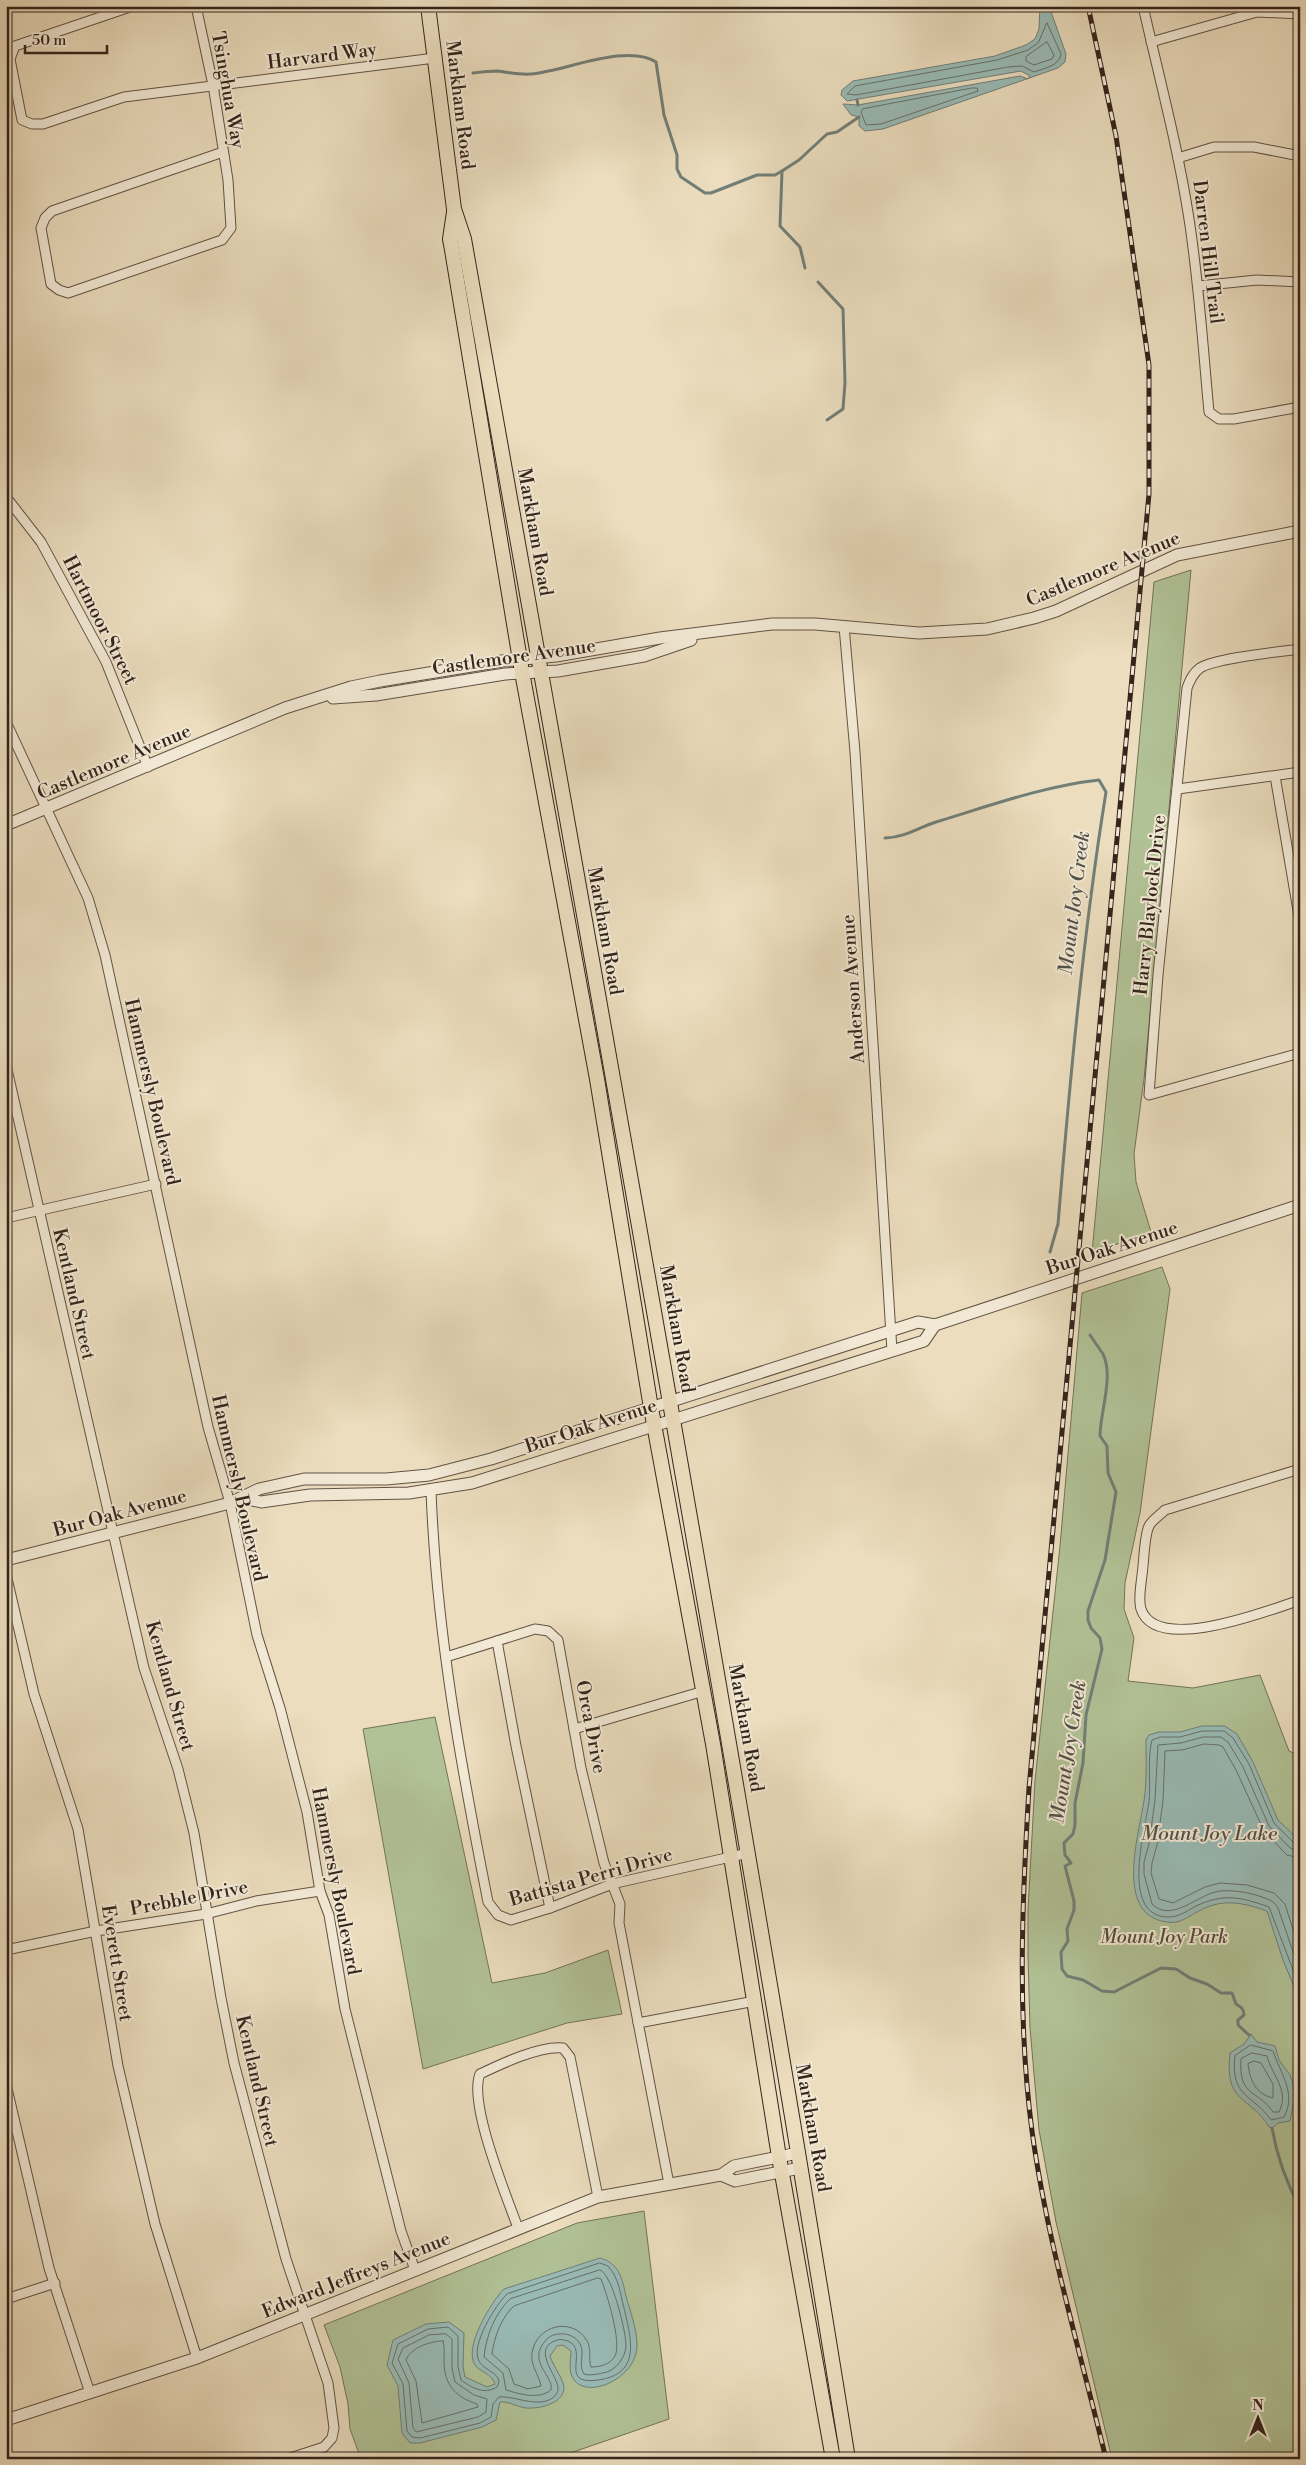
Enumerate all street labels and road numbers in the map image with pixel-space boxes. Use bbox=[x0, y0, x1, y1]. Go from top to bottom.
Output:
street label: Tsinghua Way bbox=[206, 30, 250, 151]
street label: Harvard Way bbox=[266, 37, 379, 75]
street label: Markham Road bbox=[440, 39, 480, 171]
street label: Darren Hill Trail bbox=[1187, 179, 1229, 326]
street label: Markham Road bbox=[512, 466, 558, 598]
street label: Castlemore Avenue bbox=[1022, 526, 1184, 612]
street label: Hartmoor Street bbox=[57, 551, 143, 689]
street label: Castlemore Avenue bbox=[431, 634, 597, 680]
street label: Castlemore Avenue bbox=[33, 719, 195, 805]
street label: Harry Blaylock Drive bbox=[1129, 814, 1171, 996]
street label: Markham Road bbox=[582, 865, 628, 997]
street label: Anderson Avenue bbox=[836, 913, 870, 1066]
street label: Hammersly Boulevard bbox=[119, 996, 185, 1188]
street label: Bur Oak Avenue bbox=[1042, 1215, 1181, 1281]
street label: Kentland Street bbox=[47, 1226, 101, 1362]
street label: Markham Road bbox=[654, 1263, 700, 1395]
street label: Hammersly Boulevard bbox=[206, 1392, 272, 1584]
street label: Bur Oak Avenue bbox=[521, 1393, 660, 1459]
street label: Bur Oak Avenue bbox=[50, 1484, 189, 1543]
street label: Kentland Street bbox=[140, 1618, 200, 1754]
street label: Markham Road bbox=[723, 1662, 769, 1794]
street label: Orca Drive bbox=[570, 1678, 612, 1776]
street label: Hammersly Boulevard bbox=[306, 1785, 366, 1977]
street label: Battista Perri Drive bbox=[506, 1842, 675, 1912]
street label: Prebble Drive bbox=[128, 1875, 250, 1921]
street label: Everett Street bbox=[96, 1903, 138, 2023]
street label: Kentland Street bbox=[230, 2013, 284, 2149]
street label: Markham Road bbox=[790, 2062, 836, 2194]
street label: Edward Jeffreys Avenue bbox=[258, 2226, 454, 2324]

